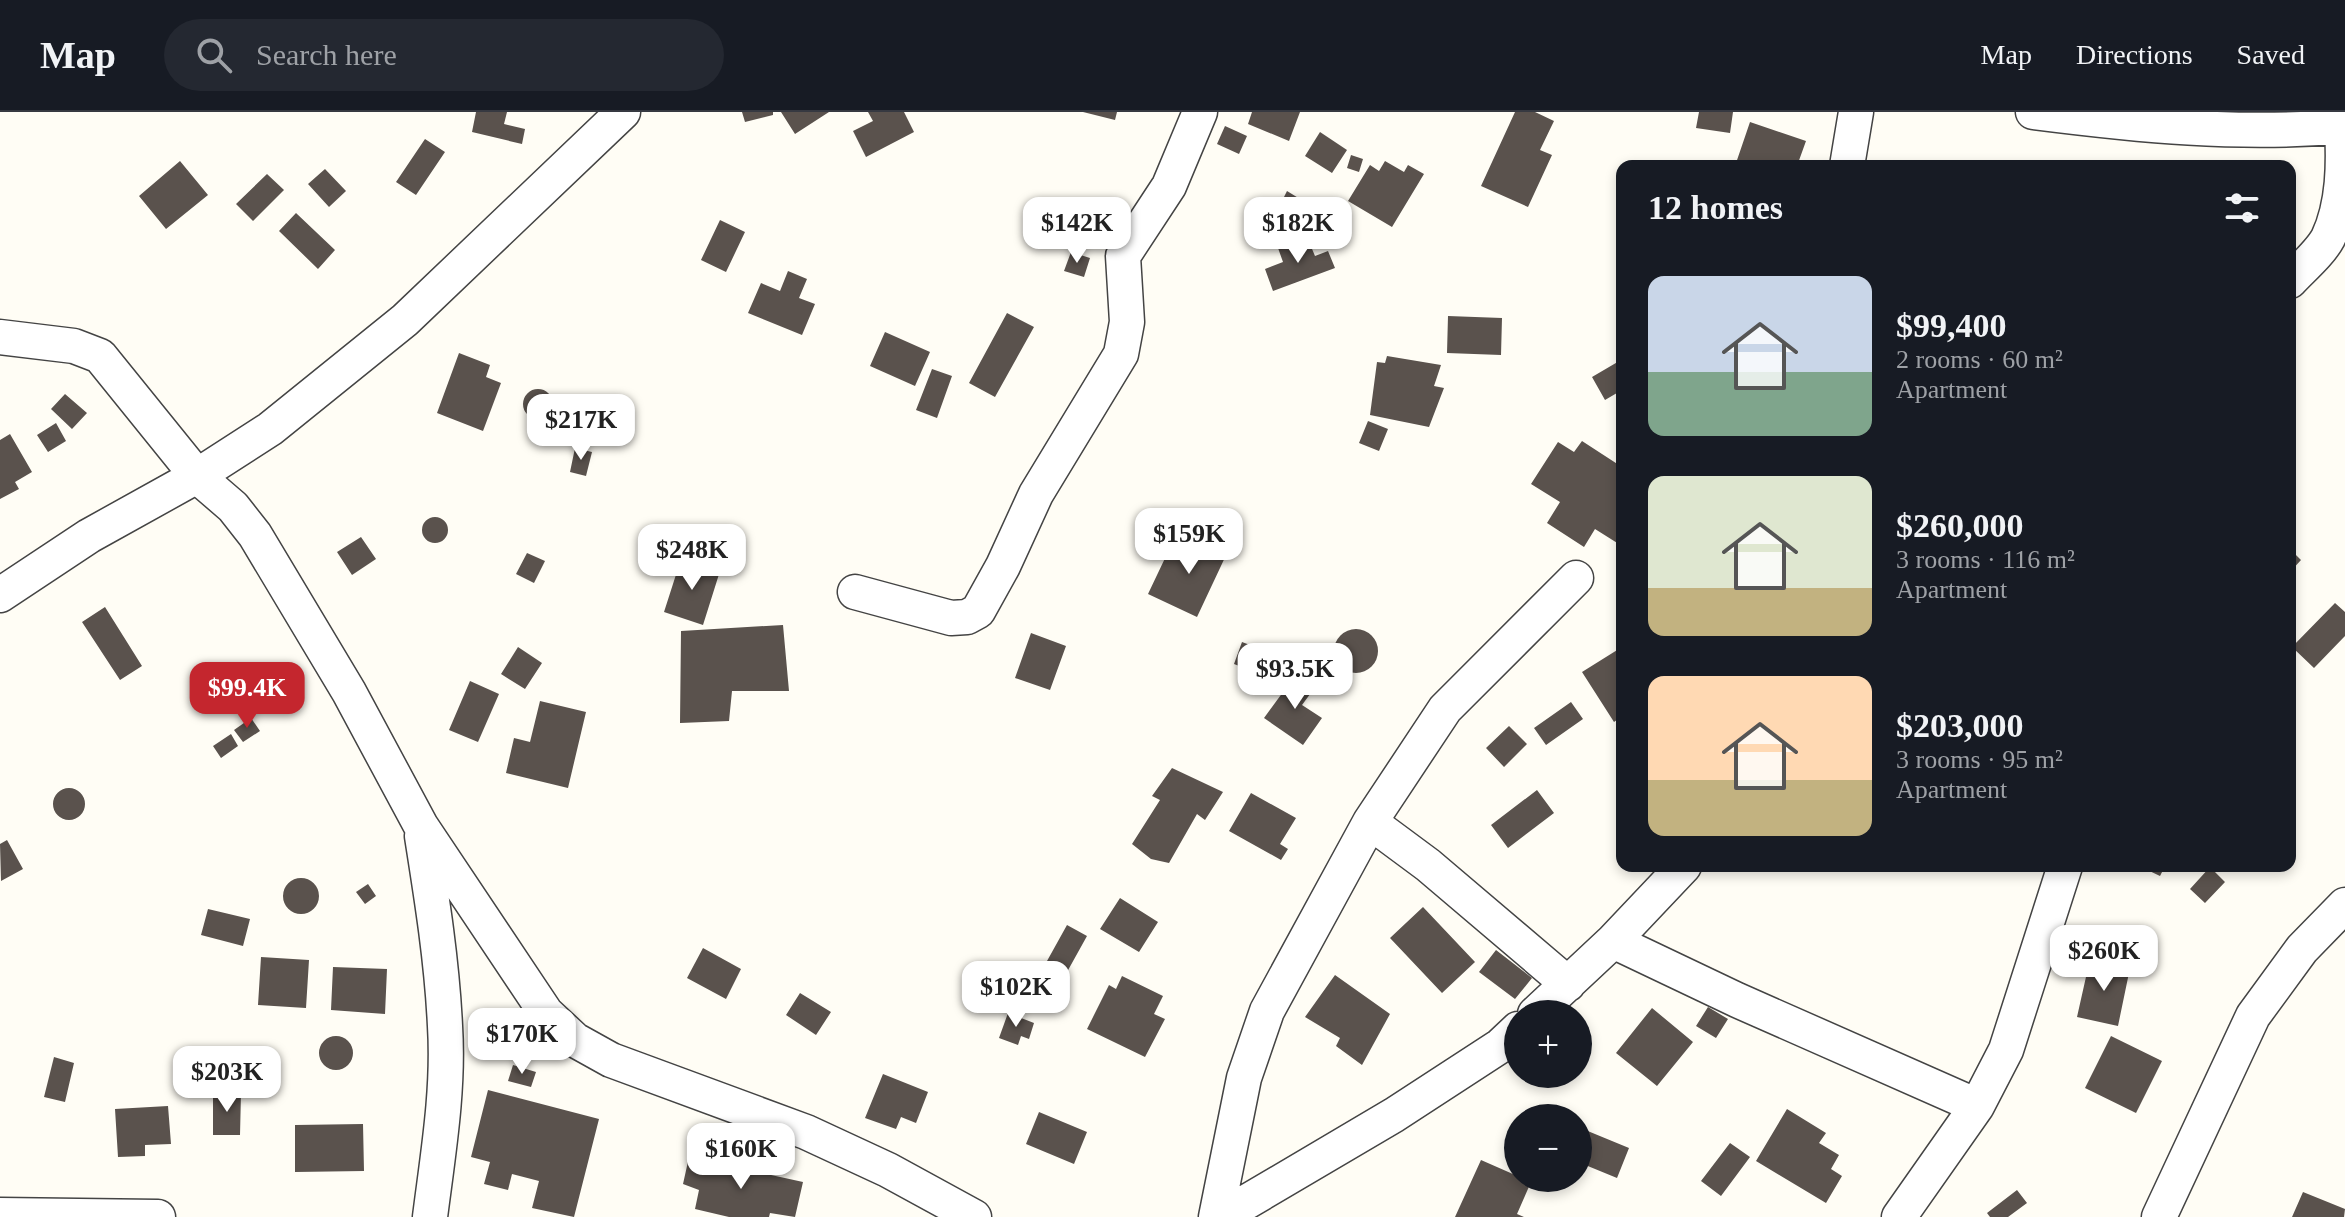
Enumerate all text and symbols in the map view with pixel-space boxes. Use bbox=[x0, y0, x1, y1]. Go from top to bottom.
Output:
search box bbox=[164, 19, 724, 91]
icon: search bbox=[192, 33, 236, 77]
text: Map bbox=[40, 34, 116, 76]
text: Search here bbox=[256, 38, 397, 71]
text: Map bbox=[1981, 39, 2032, 70]
text: Directions bbox=[2076, 39, 2193, 70]
text: Saved bbox=[2237, 39, 2305, 70]
icon: filters bbox=[2220, 186, 2264, 230]
text: 12 homes bbox=[1648, 189, 1783, 226]
pin: $142K bbox=[1021, 197, 1133, 265]
pin: $182K bbox=[1242, 197, 1354, 265]
text: $142K bbox=[1041, 208, 1113, 237]
text: $182K bbox=[1262, 208, 1334, 237]
text: $99,400 bbox=[1896, 307, 2007, 344]
icon: home bbox=[1712, 308, 1808, 404]
text: 2 rooms · 60 m² bbox=[1896, 345, 2063, 374]
text: Apartment bbox=[1896, 375, 2007, 404]
pin: $217K bbox=[525, 394, 637, 462]
text: $217K bbox=[545, 405, 617, 434]
text: $260,000 bbox=[1896, 507, 2024, 544]
pin: $159K bbox=[1133, 508, 1245, 576]
icon: home bbox=[1712, 508, 1808, 604]
text: $159K bbox=[1153, 519, 1225, 548]
pin: $248K bbox=[636, 524, 748, 592]
text: $248K bbox=[656, 535, 728, 564]
text: 3 rooms · 116 m² bbox=[1896, 545, 2075, 574]
text: Apartment bbox=[1896, 575, 2007, 604]
pin: $93.5K bbox=[1230, 643, 1360, 711]
text: $93.5K bbox=[1256, 654, 1334, 683]
pin: $99.4K bbox=[182, 662, 312, 730]
text: $99.4K bbox=[208, 673, 286, 702]
text: $203,000 bbox=[1896, 707, 2024, 744]
icon: home bbox=[1712, 708, 1808, 804]
text: 3 rooms · 95 m² bbox=[1896, 745, 2063, 774]
text: Apartment bbox=[1896, 775, 2007, 804]
pin: $260K bbox=[2048, 925, 2160, 993]
text: $260K bbox=[2068, 936, 2140, 965]
pin: $102K bbox=[960, 961, 1072, 1029]
text: $102K bbox=[980, 972, 1052, 1001]
map controls bbox=[1504, 1000, 1592, 1192]
button: + bbox=[1504, 1000, 1592, 1088]
pin: $170K bbox=[466, 1008, 578, 1076]
text: $170K bbox=[486, 1019, 558, 1048]
pin: $203K bbox=[171, 1046, 283, 1114]
text: $203K bbox=[191, 1057, 263, 1086]
button: − bbox=[1504, 1104, 1592, 1192]
pin: $160K bbox=[685, 1123, 797, 1191]
text: $160K bbox=[705, 1134, 777, 1163]

